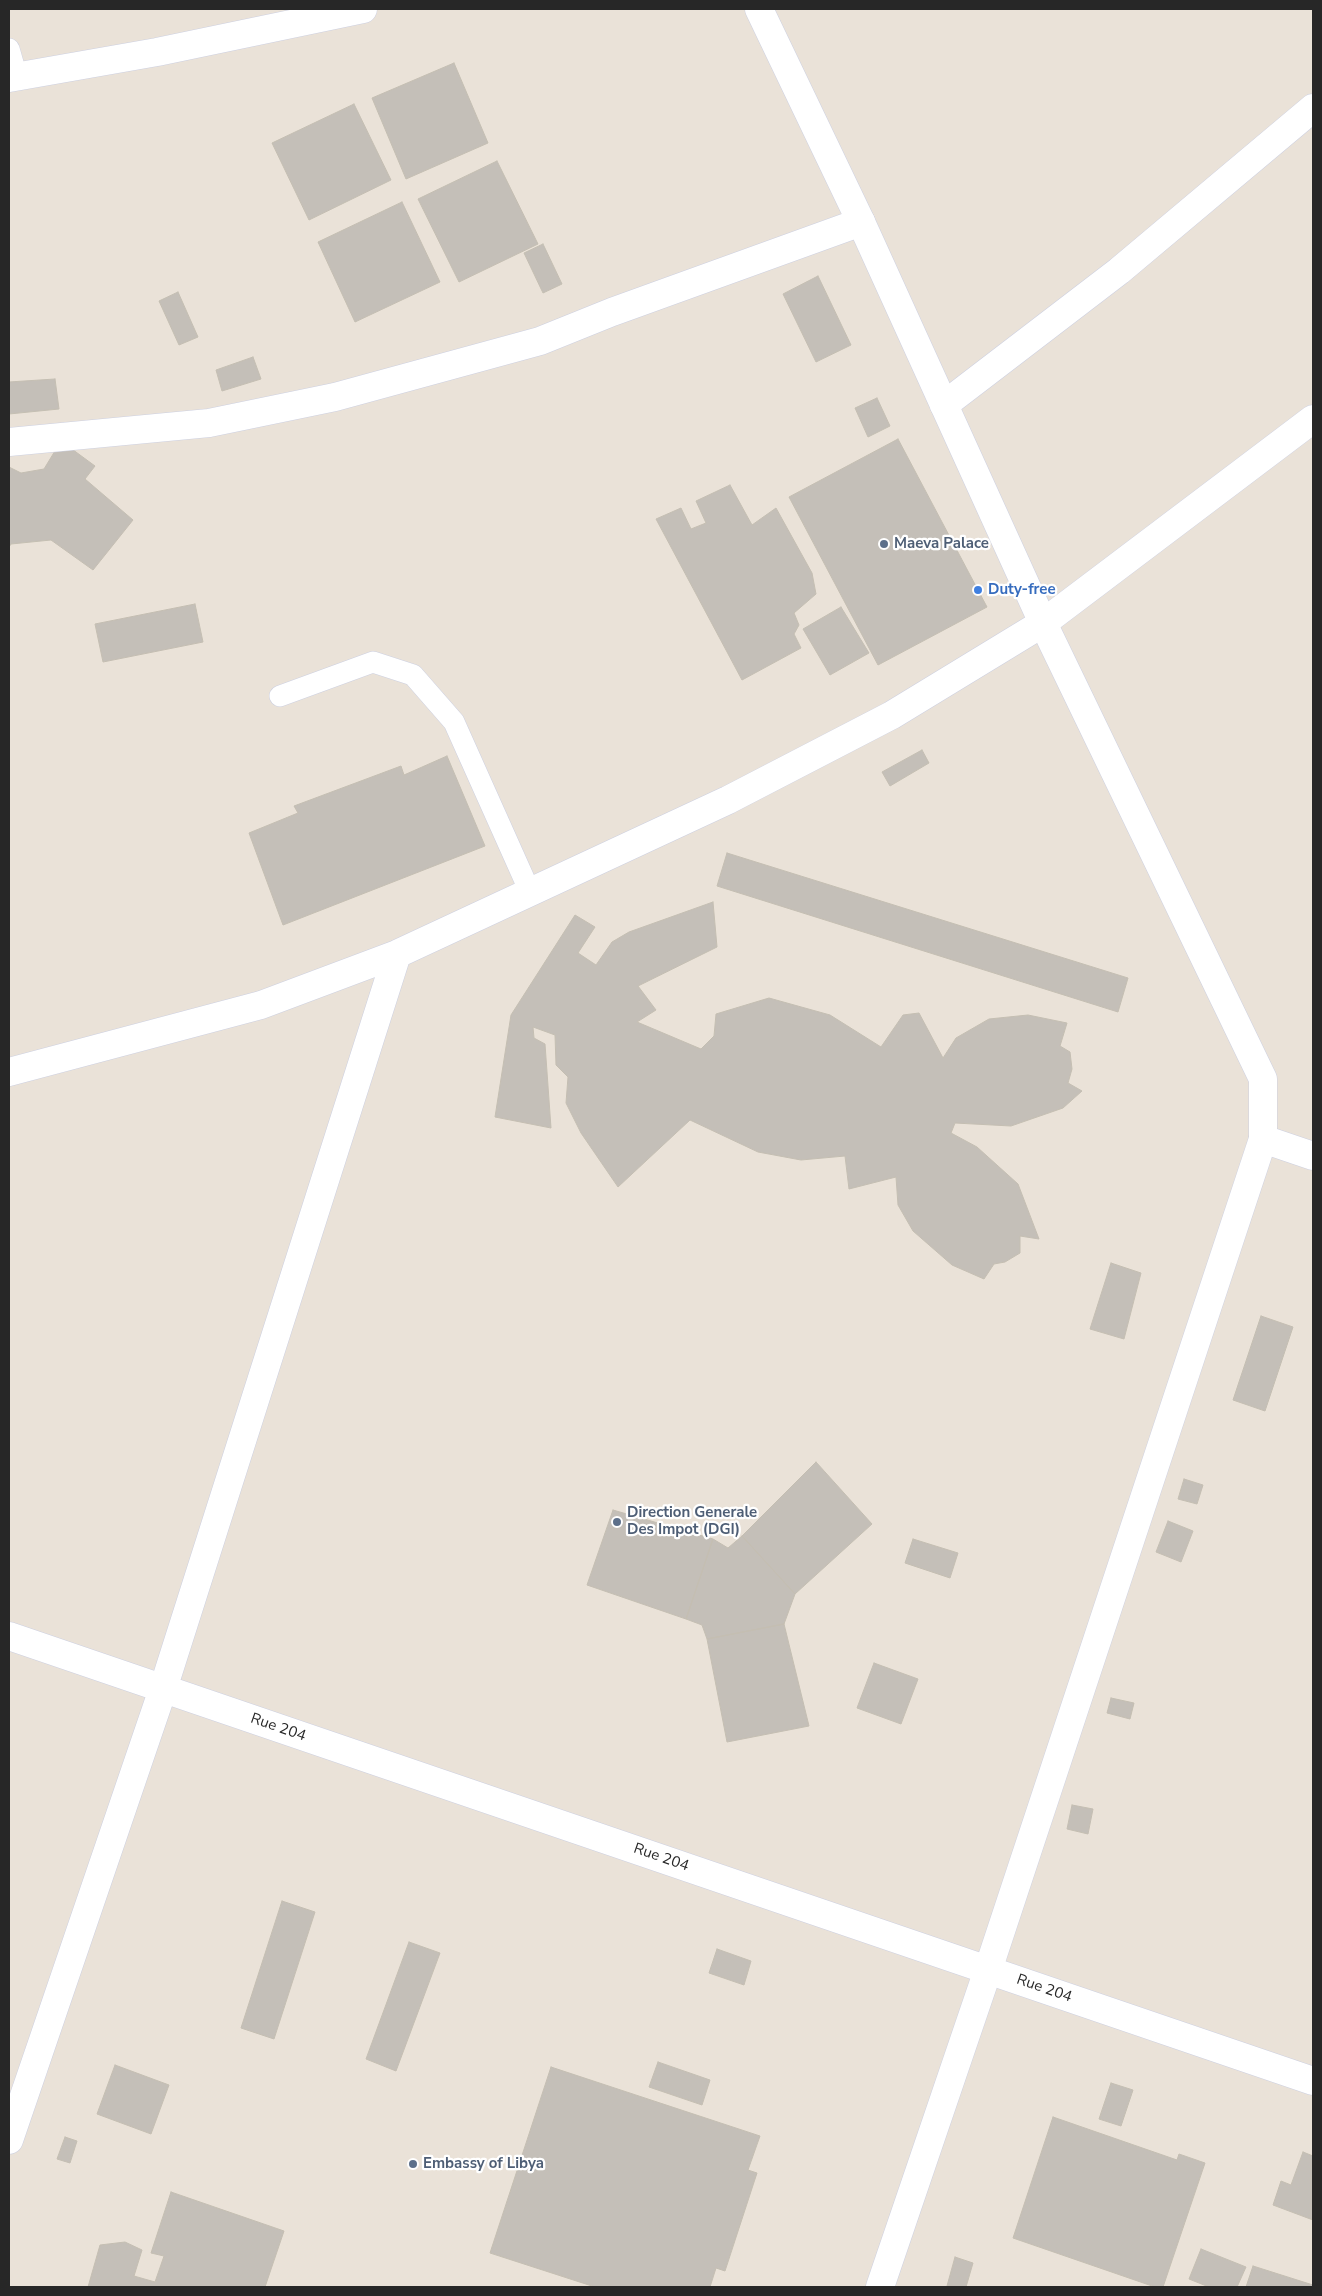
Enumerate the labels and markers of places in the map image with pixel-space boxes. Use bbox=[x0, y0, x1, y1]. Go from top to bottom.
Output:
place label: Maeva Palace bbox=[894, 535, 989, 553]
marker: Maeva Palace bbox=[878, 538, 890, 550]
place label: Duty-free bbox=[988, 581, 1056, 599]
marker: Duty-free bbox=[972, 584, 984, 596]
place label: Direction Generale Des Impot (DGI) bbox=[627, 1504, 757, 1539]
marker: Direction Generale Des Impot (DGI) bbox=[611, 1516, 623, 1528]
place label: Embassy of Libya bbox=[423, 2155, 544, 2173]
marker: Embassy of Libya bbox=[407, 2158, 419, 2170]

